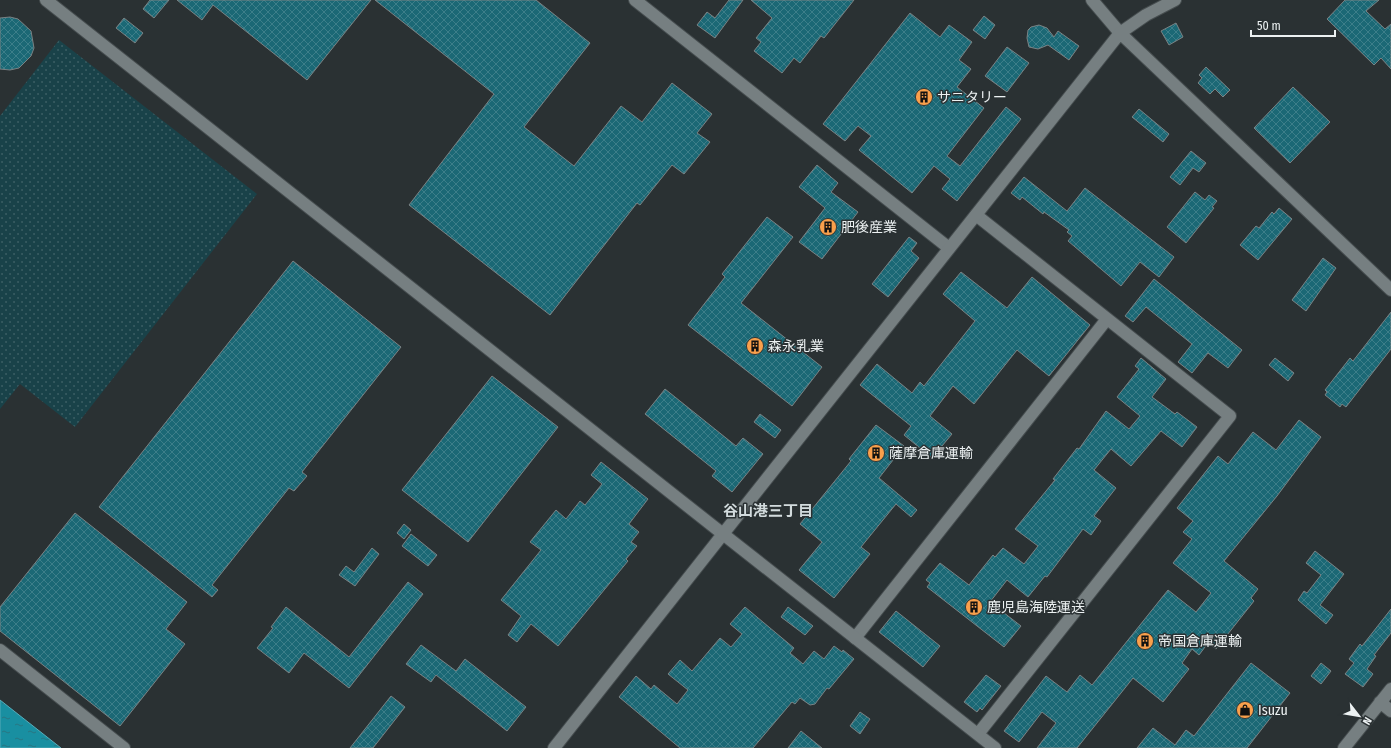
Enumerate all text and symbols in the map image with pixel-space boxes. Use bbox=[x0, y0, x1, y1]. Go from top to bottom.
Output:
scale bar bbox=[1251, 12, 1335, 38]
text: 50 m bbox=[1257, 19, 1281, 33]
building icon: サニタリー bbox=[914, 87, 934, 107]
place label: サニタリー bbox=[937, 89, 1007, 106]
building icon: 肥後産業 bbox=[818, 217, 838, 237]
place label: 肥後産業 bbox=[841, 219, 897, 236]
building icon: 森永乳業 bbox=[745, 336, 765, 356]
place label: 森永乳業 bbox=[768, 338, 824, 355]
building icon: 薩摩倉庫運輸 bbox=[866, 443, 886, 463]
place label: 薩摩倉庫運輸 bbox=[889, 445, 973, 462]
district label: 谷山港三丁目 bbox=[723, 502, 813, 520]
building icon: 鹿児島海陸運送 bbox=[964, 597, 984, 617]
place label: 鹿児島海陸運送 bbox=[987, 599, 1085, 616]
building icon: 帝国倉庫運輸 bbox=[1135, 631, 1155, 651]
place label: 帝国倉庫運輸 bbox=[1158, 633, 1242, 650]
north arrow bbox=[1339, 696, 1379, 736]
shop icon: Isuzu bbox=[1235, 700, 1255, 720]
place label: Isuzu bbox=[1258, 702, 1288, 719]
text: N bbox=[1360, 715, 1374, 727]

